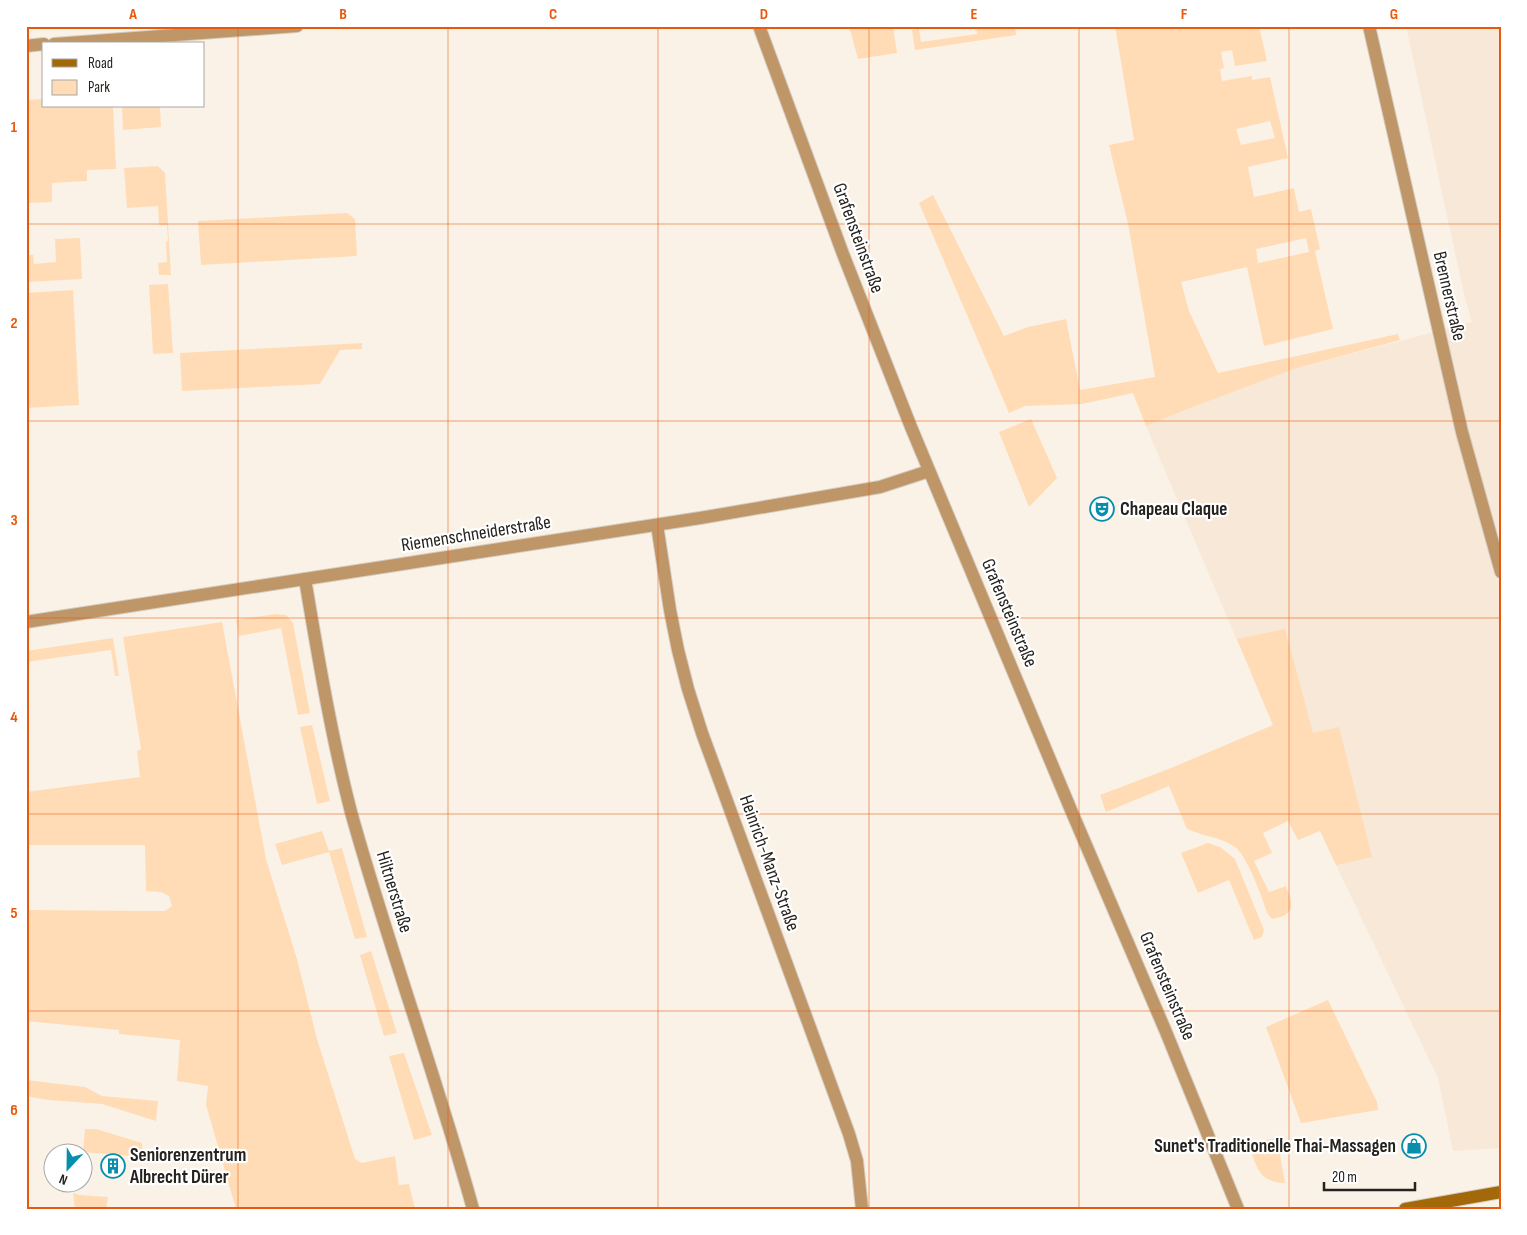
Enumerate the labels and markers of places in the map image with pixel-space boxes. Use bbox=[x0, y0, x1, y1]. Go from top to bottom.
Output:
theatre icon: Chapeau Claque bbox=[1089, 496, 1115, 522]
place label: Chapeau Claque bbox=[1120, 498, 1227, 521]
shop icon: Sunet's Traditionelle Thai-Massagen bbox=[1401, 1133, 1427, 1159]
place label: Sunet's Traditionelle Thai-Massagen bbox=[1154, 1135, 1396, 1158]
place label: Seniorenzentrum Albrecht Dürer bbox=[129, 1144, 246, 1189]
building icon: Seniorenzentrum Albrecht Dürer bbox=[100, 1153, 126, 1179]

